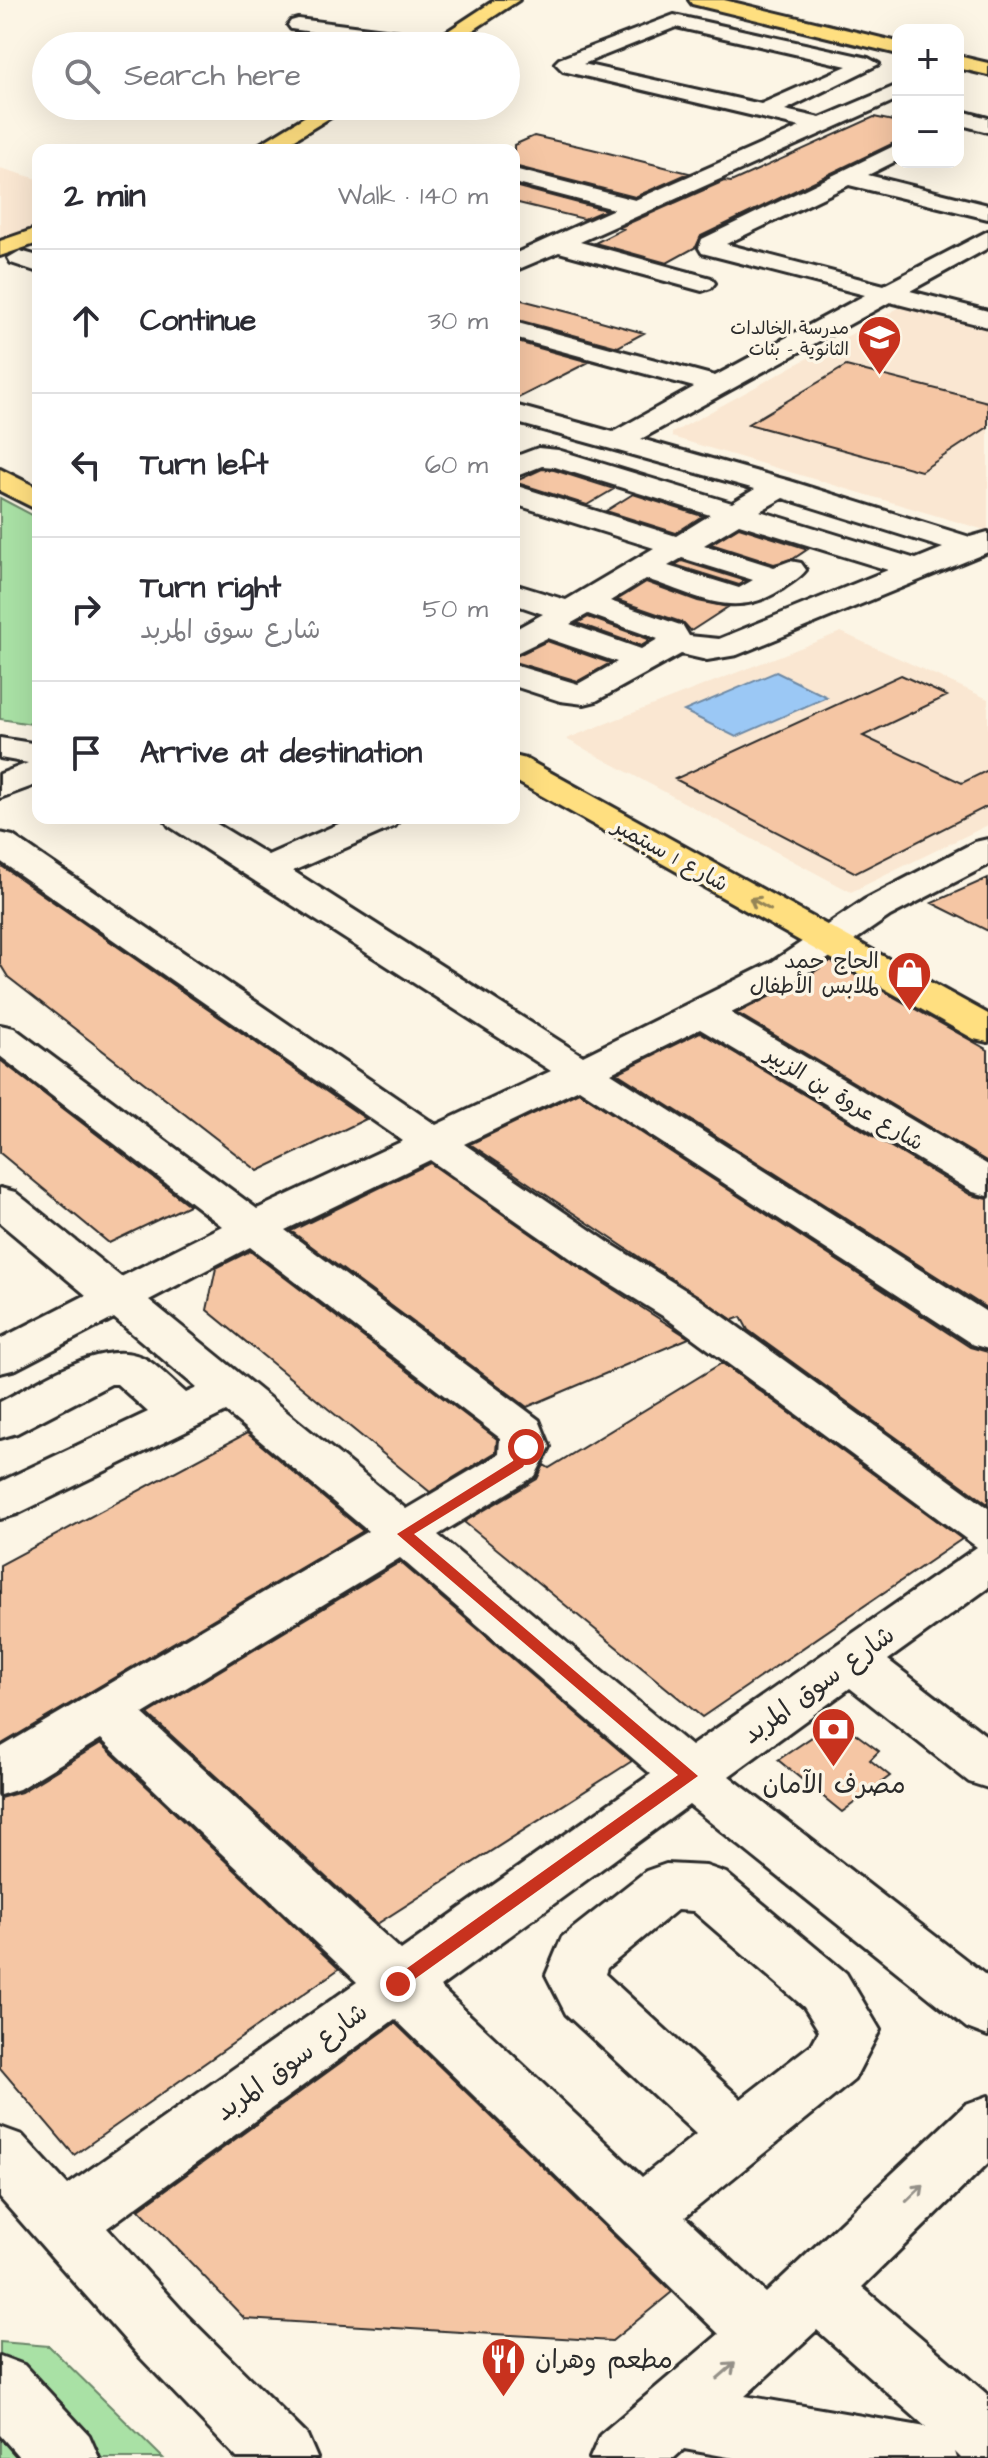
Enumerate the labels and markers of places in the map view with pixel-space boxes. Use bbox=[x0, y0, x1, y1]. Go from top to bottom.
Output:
school or university icon: مدرسة الخالدات الثانوية - بنات bbox=[856, 314, 904, 377]
place label: مدرسة الخالدات الثانوية - بنات bbox=[730, 316, 849, 362]
place label: الحاج حمد لملابس الأطفال bbox=[750, 946, 879, 1002]
shop icon: الحاج حمد لملابس الأطفال bbox=[886, 949, 934, 1012]
bank icon: مصرف الآمان bbox=[810, 1705, 858, 1768]
place label: مصرف الآمان bbox=[762, 1767, 906, 1803]
restaurant icon: مطعم وهران bbox=[480, 2335, 528, 2398]
place label: مطعم وهران bbox=[535, 2342, 673, 2379]

